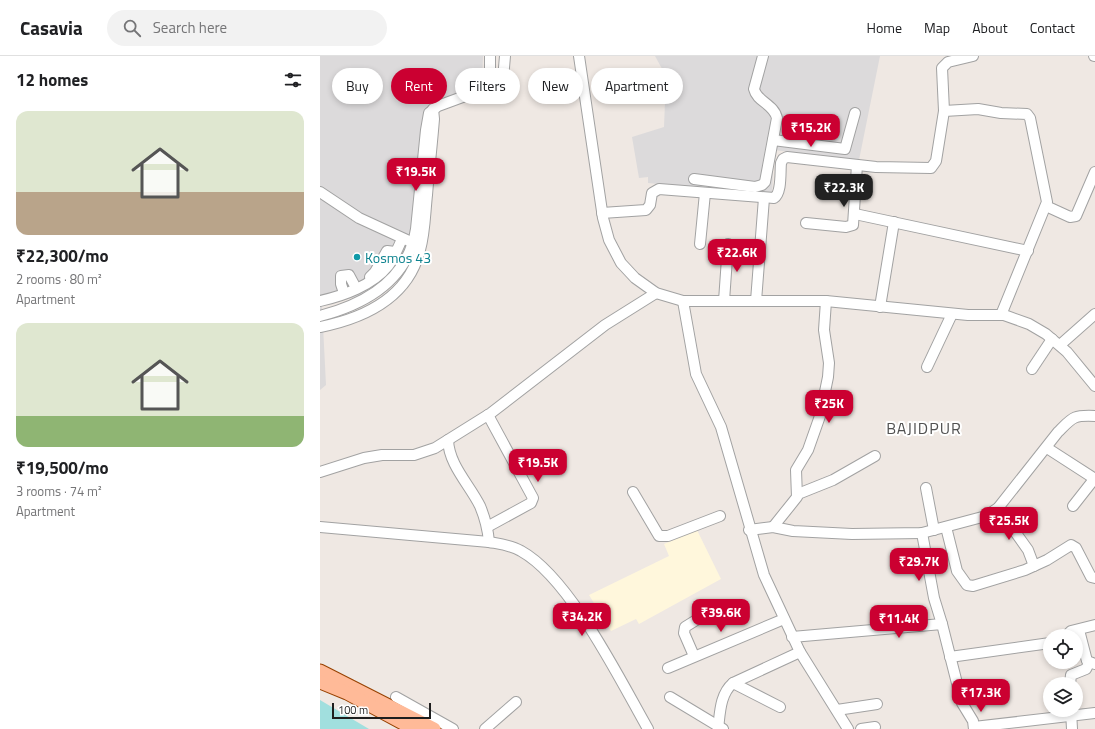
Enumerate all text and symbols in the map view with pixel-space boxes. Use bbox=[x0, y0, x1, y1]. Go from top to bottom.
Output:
search box bbox=[107, 10, 387, 46]
text: Casavia bbox=[20, 13, 83, 42]
text: Search here bbox=[153, 16, 227, 39]
icon: search bbox=[121, 17, 143, 39]
text: Home bbox=[867, 17, 902, 38]
text: Map bbox=[924, 17, 950, 38]
text: About bbox=[972, 17, 1008, 38]
text: Contact bbox=[1030, 17, 1075, 38]
text: 12 homes bbox=[16, 67, 88, 93]
chip: Buy bbox=[332, 68, 383, 104]
chip: Rent bbox=[391, 68, 447, 104]
chip: Filters bbox=[455, 68, 520, 104]
chip: New bbox=[528, 68, 583, 104]
chip: Apartment bbox=[591, 68, 683, 104]
icon: filters bbox=[282, 69, 304, 91]
pin: ₹15.2K bbox=[778, 114, 844, 148]
text: ₹15.2K bbox=[791, 117, 831, 137]
icon: home bbox=[124, 137, 196, 209]
pin: ₹19.5K bbox=[383, 158, 449, 192]
text: ₹19.5K bbox=[396, 161, 436, 181]
pin: ₹22.3K bbox=[811, 174, 877, 208]
text: ₹22.3K bbox=[824, 177, 864, 197]
pin: ₹22.6K bbox=[704, 239, 770, 273]
text: ₹22.6K bbox=[717, 242, 757, 262]
text: ₹22,300/mo bbox=[16, 243, 109, 269]
place label: Kosmos 43 bbox=[365, 247, 431, 268]
marker: Kosmos 43 bbox=[352, 252, 362, 262]
text: 2 rooms · 80 m² bbox=[16, 269, 102, 289]
text: Apartment bbox=[16, 289, 75, 309]
icon: home bbox=[124, 349, 196, 421]
pin: ₹25K bbox=[805, 390, 853, 424]
text: ₹25K bbox=[814, 393, 844, 413]
district label: BAJIDPUR bbox=[886, 416, 962, 440]
pin: ₹19.5K bbox=[505, 449, 571, 483]
text: ₹19.5K bbox=[518, 452, 558, 472]
text: ₹19,500/mo bbox=[16, 455, 109, 481]
text: 3 rooms · 74 m² bbox=[16, 481, 102, 501]
text: Apartment bbox=[16, 501, 75, 521]
pin: ₹25.5K bbox=[976, 507, 1042, 541]
text: ₹25.5K bbox=[989, 510, 1029, 530]
pin: ₹29.7K bbox=[886, 548, 952, 582]
text: ₹29.7K bbox=[899, 551, 939, 571]
pin: ₹39.6K bbox=[688, 599, 754, 633]
text: ₹39.6K bbox=[701, 602, 741, 622]
pin: ₹34.2K bbox=[549, 603, 615, 637]
pin: ₹11.4K bbox=[866, 605, 932, 639]
text: ₹34.2K bbox=[562, 606, 602, 626]
text: ₹11.4K bbox=[879, 608, 919, 628]
map controls bbox=[1043, 629, 1083, 717]
button: locate bbox=[1043, 629, 1083, 669]
button: layers bbox=[1043, 677, 1083, 717]
pin: ₹17.3K bbox=[948, 679, 1014, 713]
text: ₹17.3K bbox=[961, 682, 1001, 702]
scale bar bbox=[332, 701, 431, 720]
text: 100 m bbox=[338, 702, 368, 718]

